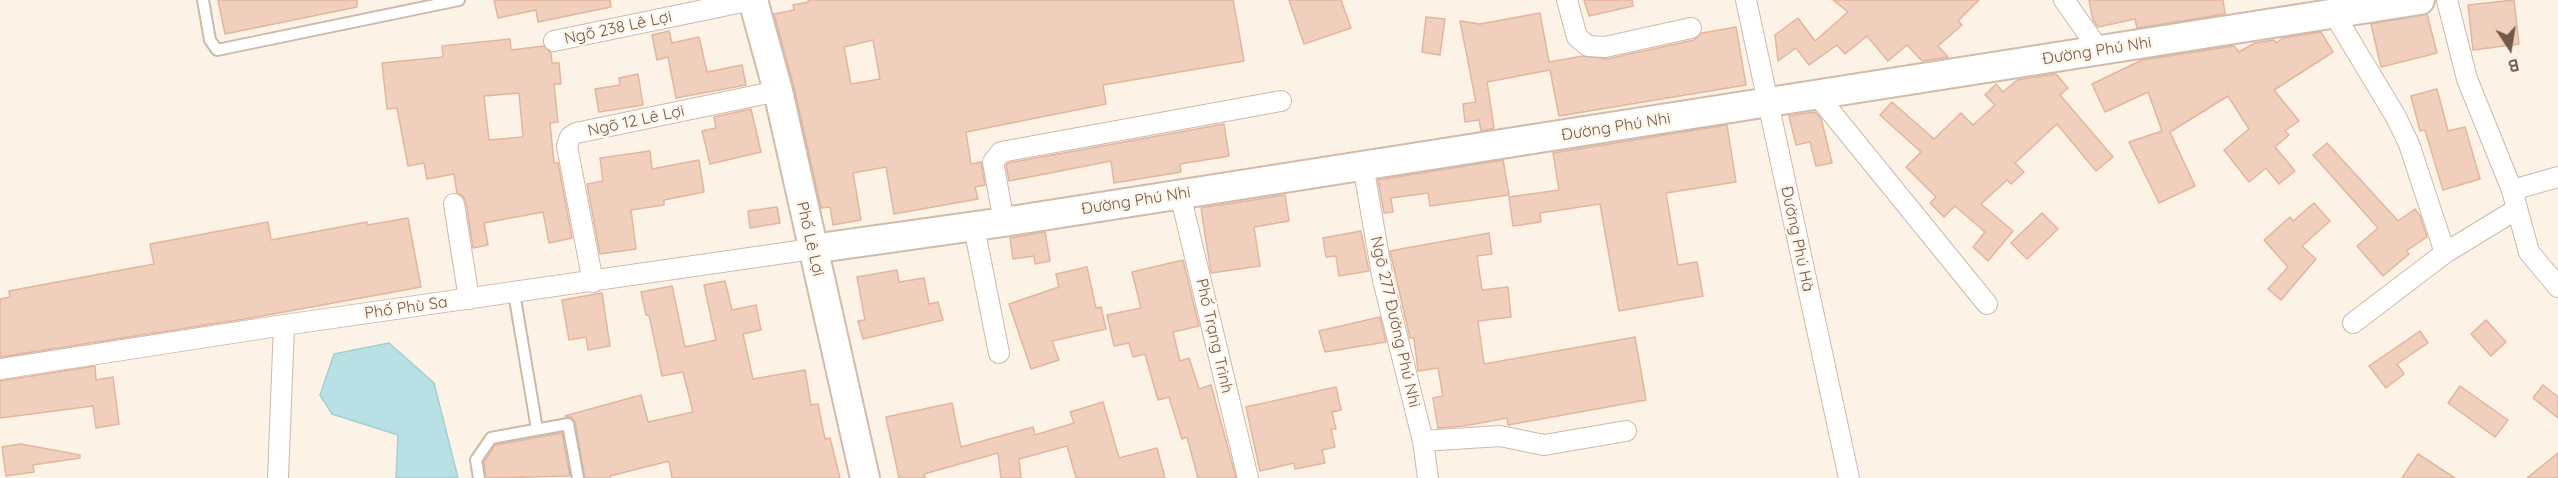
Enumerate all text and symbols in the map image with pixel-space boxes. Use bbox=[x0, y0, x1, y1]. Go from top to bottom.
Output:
street label: Ngõ 238 Lê Lợi bbox=[562, 7, 674, 49]
north arrow bbox=[2480, 18, 2540, 78]
street label: Đường Phú Nhi bbox=[2041, 33, 2153, 69]
text: B bbox=[2507, 55, 2521, 76]
street label: Ngõ 12 Lê Lợi bbox=[586, 101, 686, 141]
street label: Đường Phú Nhi bbox=[1560, 109, 1672, 145]
street label: Đường Phú Nhi bbox=[1080, 183, 1192, 219]
street label: Đường Phú Hà bbox=[1776, 185, 1818, 293]
street label: Phố Lê Lợi bbox=[792, 200, 828, 278]
street label: Ngõ 277 Đường Phú Nhi bbox=[1366, 235, 1424, 409]
street label: Phố Trạng Trình bbox=[1191, 277, 1237, 395]
street label: Phố Phù Sa bbox=[363, 293, 449, 323]

